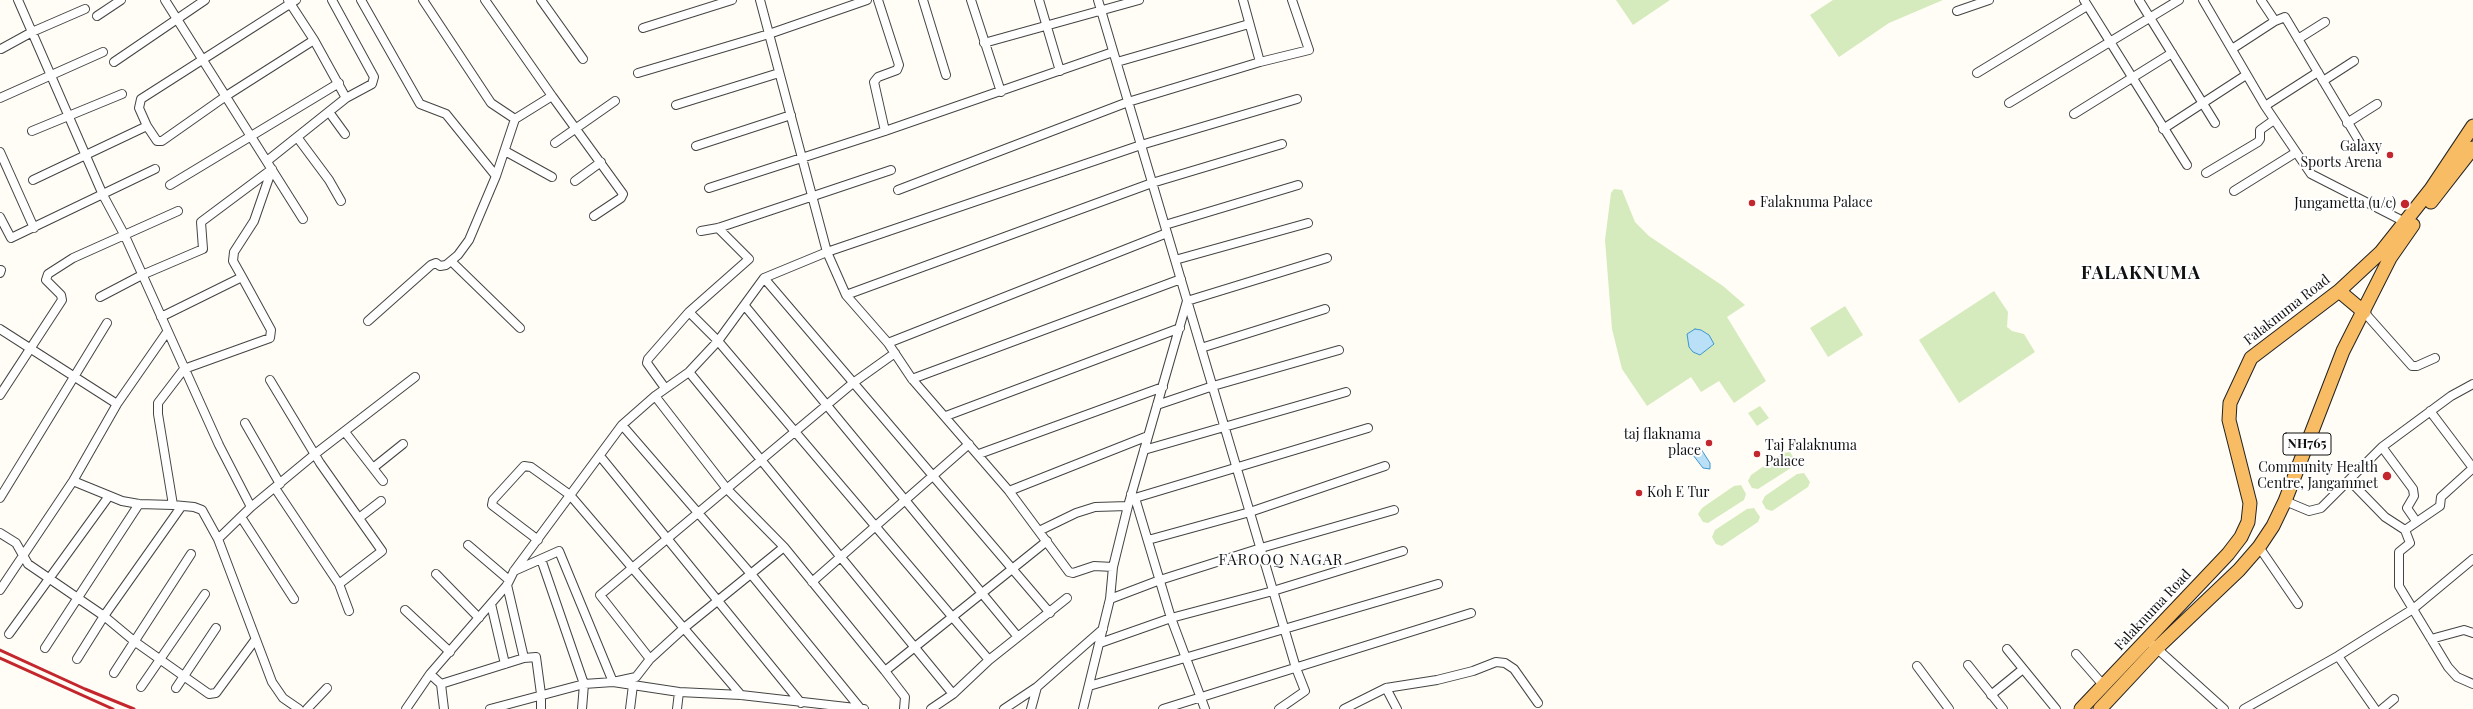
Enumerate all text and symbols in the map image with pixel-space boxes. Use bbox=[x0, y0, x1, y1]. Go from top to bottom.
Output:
place label: Galaxy Sports Arena bbox=[2301, 139, 2382, 172]
marker: Galaxy Sports Arena bbox=[2385, 150, 2395, 160]
place label: Falaknuma Palace bbox=[1760, 195, 1873, 211]
place label: Jungametta (u/c) bbox=[2294, 196, 2396, 212]
marker: Falaknuma Palace bbox=[1747, 198, 1757, 208]
marker: Jungametta (u/c) bbox=[2399, 198, 2411, 210]
district label: FALAKNUMA bbox=[2081, 262, 2201, 284]
street label: Falaknuma Road bbox=[2241, 271, 2333, 349]
place label: taj flaknama place bbox=[1624, 427, 1701, 460]
road number: NH765 bbox=[2283, 433, 2331, 455]
marker: taj flaknama place bbox=[1704, 438, 1714, 448]
place label: Taj Falaknuma Palace bbox=[1765, 438, 1857, 470]
marker: Taj Falaknuma Palace bbox=[1752, 449, 1762, 459]
place label: Community Health Centre, Jangammet bbox=[2257, 460, 2378, 492]
marker: Community Health Centre, Jangammet bbox=[2381, 470, 2393, 482]
place label: Koh E Tur bbox=[1647, 485, 1710, 501]
marker: Koh E Tur bbox=[1634, 488, 1644, 498]
district label: FAROOQ NAGAR bbox=[1218, 551, 1344, 569]
street label: Falaknuma Road bbox=[2111, 566, 2195, 654]

